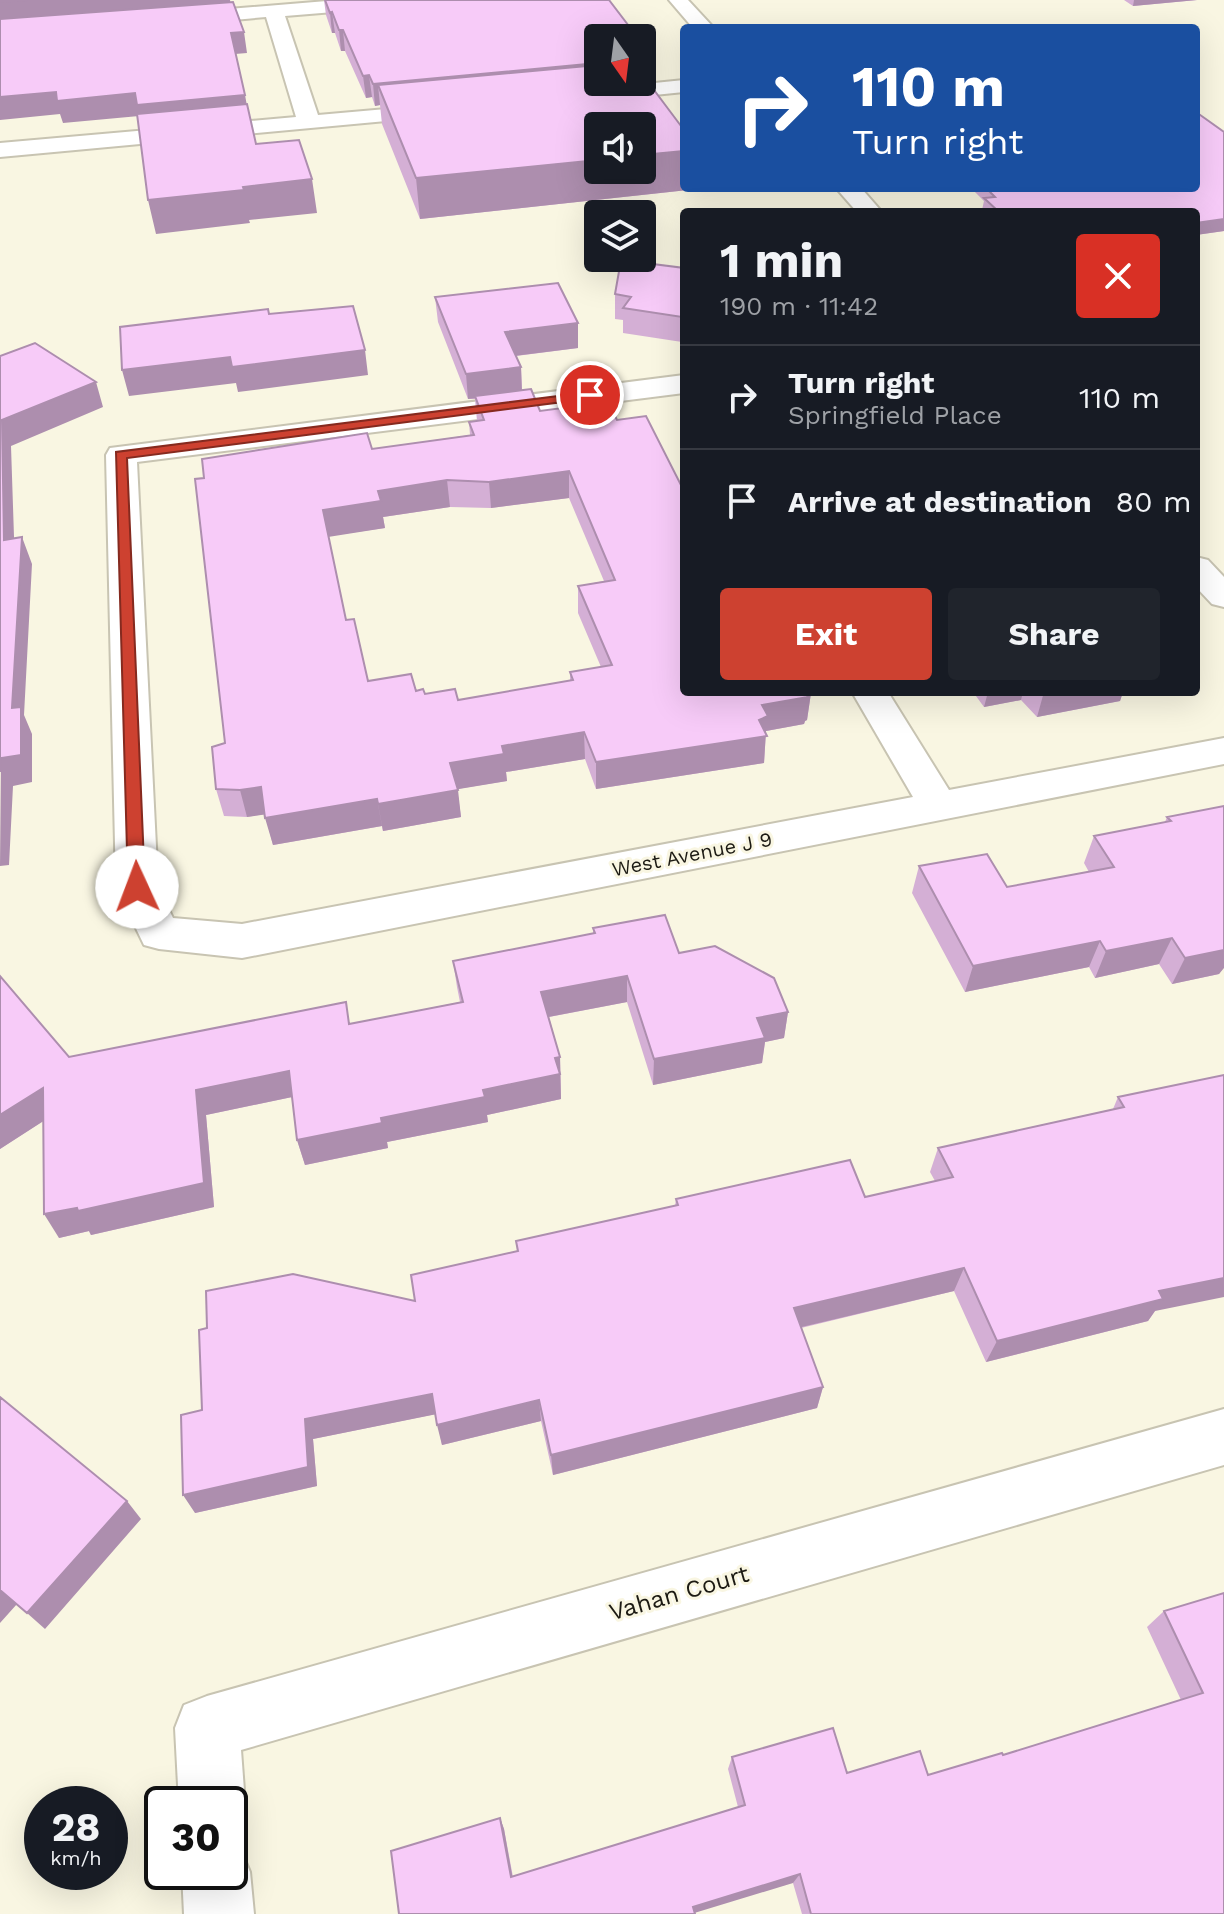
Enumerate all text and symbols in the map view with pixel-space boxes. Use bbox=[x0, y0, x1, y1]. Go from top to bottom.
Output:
north arrow bbox=[584, 24, 656, 96]
map controls bbox=[584, 24, 656, 272]
text: 110 m bbox=[852, 54, 1005, 120]
icon: right bbox=[720, 56, 824, 160]
button: sound bbox=[584, 112, 656, 184]
text: Turn right bbox=[852, 121, 1023, 163]
button: layers bbox=[584, 200, 656, 272]
text: 1 min bbox=[720, 232, 843, 289]
button: close bbox=[1076, 234, 1160, 318]
text: 190 m · 11:42 bbox=[720, 291, 878, 321]
pin bbox=[556, 361, 624, 429]
text: Turn right bbox=[788, 365, 934, 400]
icon: arrive bbox=[568, 373, 612, 417]
icon: right bbox=[720, 375, 764, 419]
text: 110 m bbox=[1079, 380, 1160, 415]
text: Springfield Place bbox=[788, 400, 1002, 430]
icon: arrive bbox=[720, 479, 764, 523]
text: Arrive at destination bbox=[788, 484, 1092, 519]
text: 80 m bbox=[1116, 484, 1192, 519]
button: Exit bbox=[720, 588, 932, 680]
button: Share bbox=[948, 588, 1160, 680]
street label: West Avenue J 9 bbox=[610, 827, 774, 881]
position arrow bbox=[95, 845, 179, 929]
street label: Vahan Court bbox=[606, 1560, 752, 1626]
speed limit sign: 30 bbox=[144, 1786, 248, 1890]
text: 28 bbox=[52, 1804, 100, 1851]
text: km/h bbox=[50, 1846, 102, 1870]

